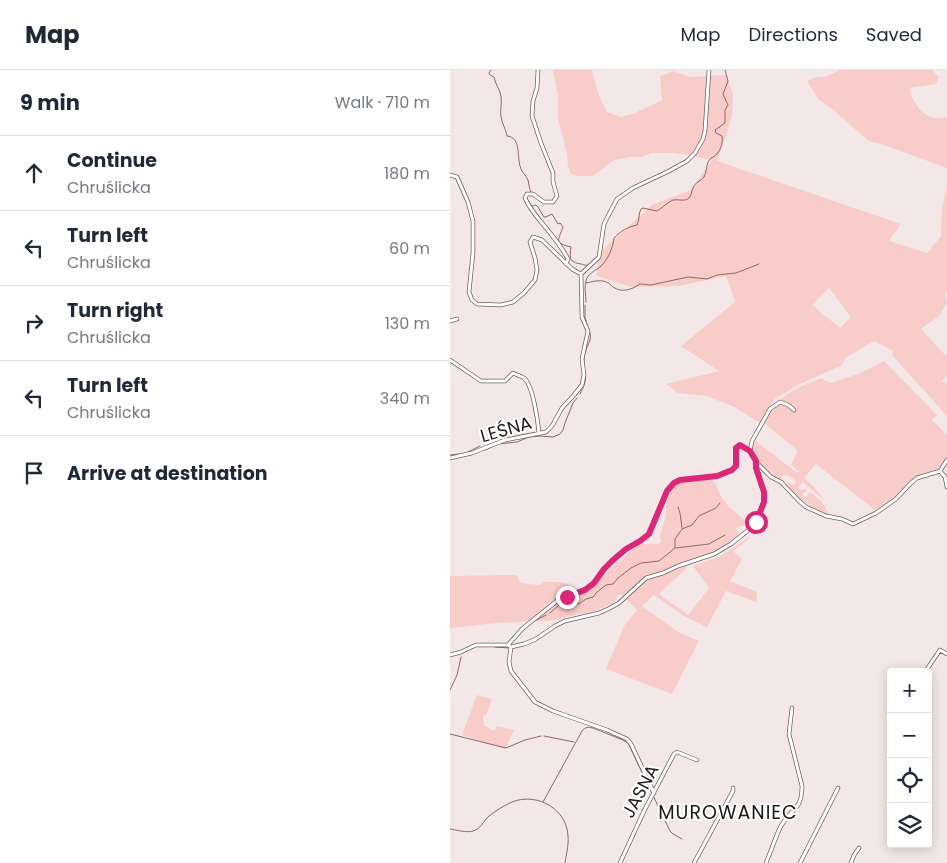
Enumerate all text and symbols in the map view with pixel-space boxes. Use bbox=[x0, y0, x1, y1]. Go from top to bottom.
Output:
text: Map bbox=[25, 18, 80, 51]
text: Map bbox=[681, 22, 720, 47]
text: Directions bbox=[748, 22, 838, 47]
text: Saved bbox=[866, 22, 922, 47]
text: 9 min bbox=[20, 88, 80, 117]
text: Walk · 710 m bbox=[335, 91, 430, 114]
text: Continue bbox=[67, 147, 157, 174]
icon: ahead bbox=[20, 159, 48, 187]
text: 180 m bbox=[384, 162, 430, 185]
text: Chruślicka bbox=[67, 176, 151, 199]
text: Turn left bbox=[67, 222, 148, 249]
icon: left bbox=[20, 234, 48, 262]
text: 60 m bbox=[389, 237, 430, 260]
text: Chruślicka bbox=[67, 251, 151, 274]
text: Turn right bbox=[67, 297, 163, 324]
icon: right bbox=[20, 309, 48, 337]
text: 130 m bbox=[385, 312, 430, 335]
text: Chruślicka bbox=[67, 326, 151, 349]
text: Turn left bbox=[67, 372, 148, 399]
icon: left bbox=[20, 384, 48, 412]
text: 340 m bbox=[380, 387, 430, 410]
text: Chruślicka bbox=[67, 401, 151, 424]
street label: LEŚNA bbox=[477, 410, 535, 448]
icon: arrive bbox=[20, 459, 48, 487]
text: Arrive at destination bbox=[67, 460, 268, 487]
route start bbox=[745, 511, 768, 534]
route end bbox=[556, 586, 579, 609]
map controls bbox=[887, 668, 932, 848]
button: + bbox=[887, 668, 932, 713]
button: − bbox=[887, 713, 932, 758]
button: locate bbox=[887, 758, 932, 803]
street label: JASNA bbox=[616, 760, 664, 822]
district label: MUROWANIEC bbox=[658, 799, 798, 826]
button: layers bbox=[887, 803, 932, 848]

